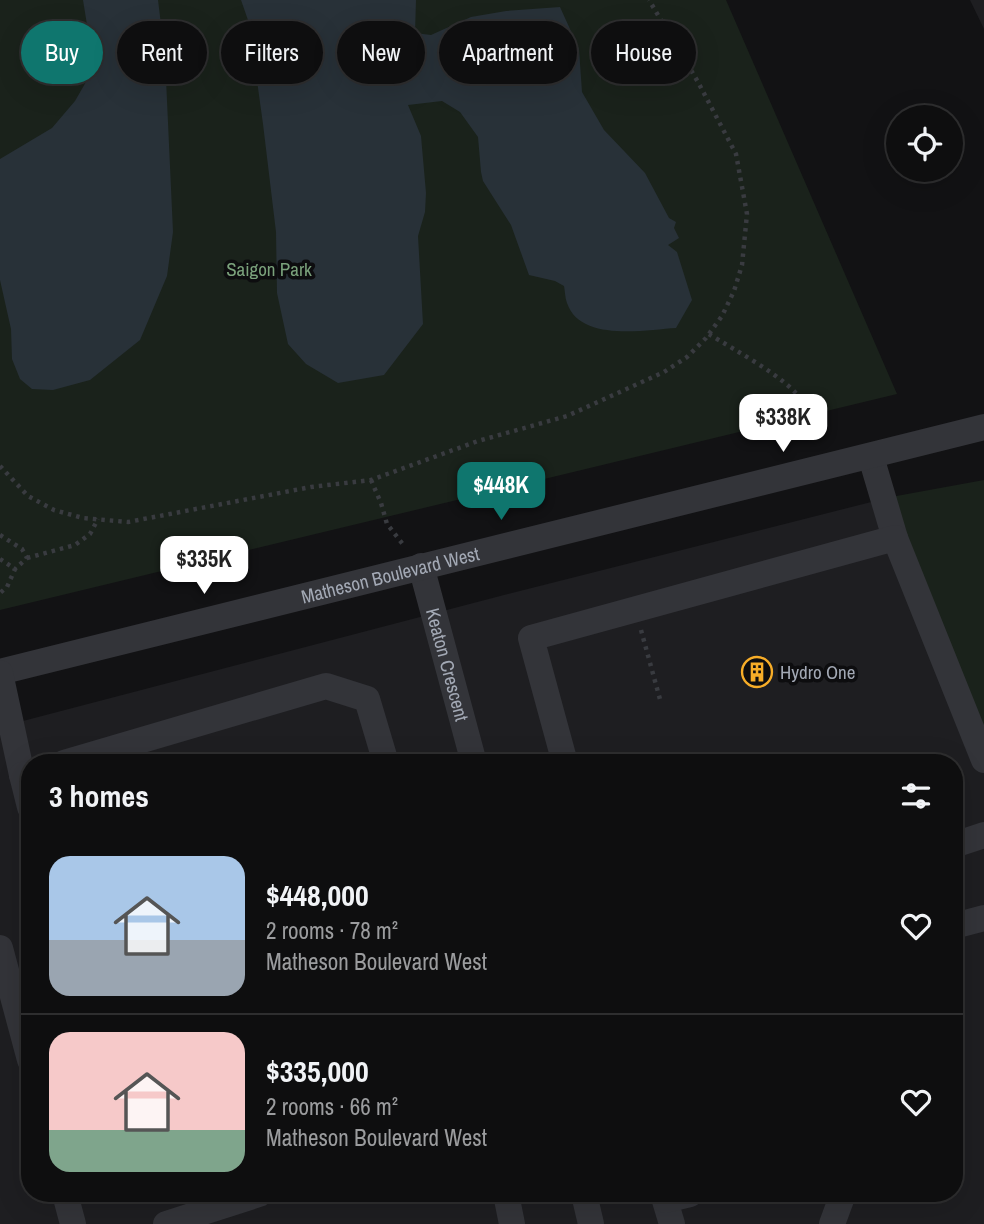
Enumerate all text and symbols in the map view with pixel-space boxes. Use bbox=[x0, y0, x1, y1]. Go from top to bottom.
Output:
chip: Buy bbox=[21, 21, 103, 84]
chip: Rent bbox=[117, 21, 207, 84]
chip: Filters bbox=[221, 21, 323, 84]
chip: New bbox=[337, 21, 425, 84]
chip: Apartment bbox=[439, 21, 577, 84]
chip: House bbox=[591, 21, 696, 84]
map controls bbox=[886, 105, 963, 182]
button: locate bbox=[886, 105, 963, 182]
park label: Saigon Park bbox=[226, 256, 312, 282]
pin: $338K bbox=[734, 394, 832, 454]
text: $338K bbox=[755, 401, 811, 432]
pin: $448K bbox=[452, 462, 550, 522]
text: $448K bbox=[473, 469, 529, 500]
pin: $335K bbox=[155, 536, 253, 596]
street label: Matheson Boulevard West bbox=[298, 540, 482, 610]
text: $335K bbox=[176, 543, 232, 574]
street label: Keaton Crescent bbox=[420, 605, 475, 725]
building icon: Hydro One bbox=[740, 655, 774, 689]
place label: Hydro One bbox=[780, 659, 855, 685]
text: 3 homes bbox=[49, 776, 149, 816]
icon: filters bbox=[897, 777, 935, 815]
text: $448,000 bbox=[266, 875, 369, 915]
icon: home bbox=[105, 884, 189, 968]
icon: heart bbox=[897, 907, 935, 945]
text: 2 rooms · 78 m² bbox=[266, 915, 398, 946]
text: Matheson Boulevard West bbox=[266, 946, 487, 977]
text: $335,000 bbox=[266, 1051, 369, 1091]
icon: home bbox=[105, 1060, 189, 1144]
icon: heart bbox=[897, 1083, 935, 1121]
text: 2 rooms · 66 m² bbox=[266, 1091, 398, 1122]
text: Matheson Boulevard West bbox=[266, 1122, 487, 1153]

